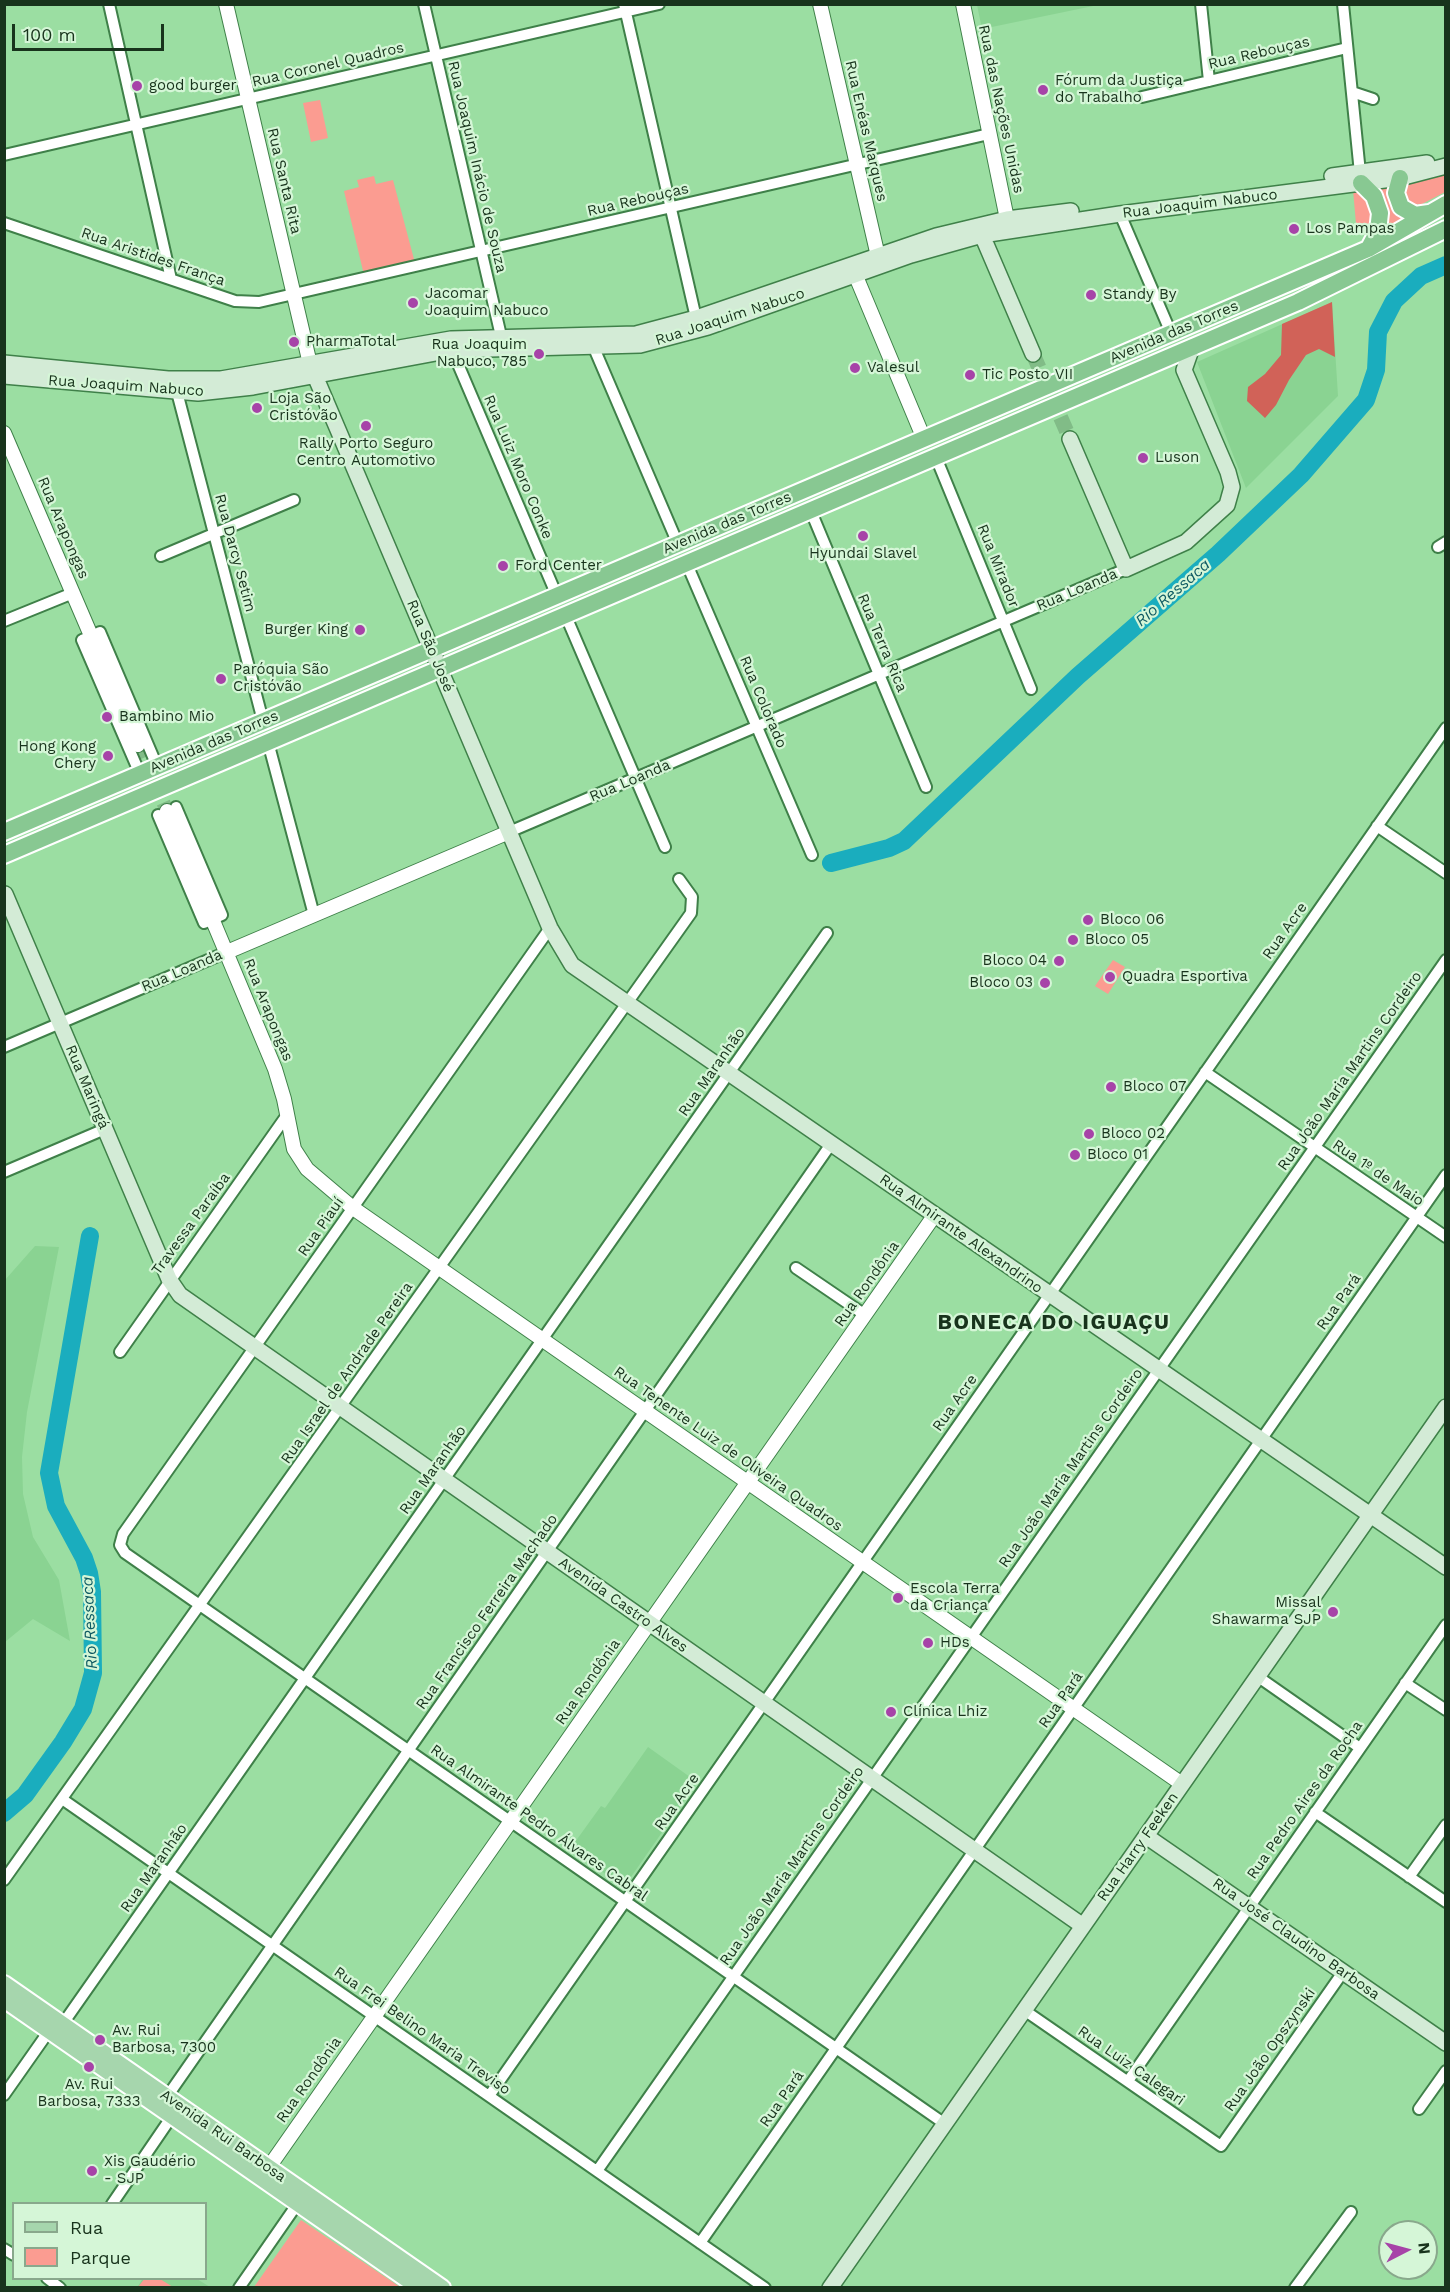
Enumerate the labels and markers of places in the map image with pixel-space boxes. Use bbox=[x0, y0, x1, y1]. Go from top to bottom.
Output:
place label: Fórum da Justiça do Trabalho bbox=[1055, 72, 1183, 107]
place label: good burger bbox=[149, 77, 237, 95]
marker: good burger bbox=[130, 79, 144, 93]
marker: Fórum da Justiça do Trabalho bbox=[1036, 83, 1050, 97]
place label: Los Pampas bbox=[1306, 220, 1394, 238]
marker: Los Pampas bbox=[1287, 222, 1301, 236]
place label: Jacomar Joaquim Nabuco bbox=[425, 285, 548, 320]
place label: Standy By bbox=[1103, 286, 1176, 304]
marker: Standy By bbox=[1084, 288, 1098, 302]
marker: Jacomar Joaquim Nabuco bbox=[406, 296, 420, 310]
place label: PharmaTotal bbox=[306, 333, 396, 351]
marker: PharmaTotal bbox=[287, 335, 301, 349]
place label: Rua Joaquim Nabuco, 785 bbox=[432, 336, 527, 371]
marker: Rua Joaquim Nabuco, 785 bbox=[532, 347, 546, 361]
place label: Valesul bbox=[867, 359, 919, 377]
marker: Valesul bbox=[848, 361, 862, 375]
place label: Tic Posto VII bbox=[982, 366, 1073, 384]
marker: Tic Posto VII bbox=[963, 368, 977, 382]
place label: Loja São Cristóvão bbox=[269, 390, 338, 425]
marker: Loja São Cristóvão bbox=[250, 401, 264, 415]
marker: Rally Porto Seguro Centro Automotivo bbox=[359, 419, 373, 433]
place label: Rally Porto Seguro Centro Automotivo bbox=[297, 435, 435, 470]
place label: Luson bbox=[1155, 449, 1199, 467]
marker: Luson bbox=[1136, 451, 1150, 465]
marker: Hyundai Slavel bbox=[856, 529, 870, 543]
place label: Hyundai Slavel bbox=[809, 545, 917, 563]
place label: Ford Center bbox=[515, 557, 602, 575]
marker: Ford Center bbox=[496, 559, 510, 573]
place label: Burger King bbox=[264, 621, 348, 639]
marker: Burger King bbox=[353, 623, 367, 637]
place label: Paróquia São Cristóvão bbox=[233, 661, 329, 696]
marker: Paróquia São Cristóvão bbox=[214, 672, 228, 686]
place label: Bambino Mio bbox=[119, 708, 214, 726]
marker: Bambino Mio bbox=[100, 710, 114, 724]
place label: Hong Kong Chery bbox=[18, 738, 96, 773]
marker: Hong Kong Chery bbox=[101, 749, 115, 763]
place label: Bloco 06 bbox=[1100, 911, 1164, 929]
marker: Bloco 06 bbox=[1081, 913, 1095, 927]
place label: Bloco 05 bbox=[1085, 931, 1149, 949]
marker: Bloco 05 bbox=[1066, 933, 1080, 947]
place label: Bloco 04 bbox=[983, 952, 1047, 970]
marker: Bloco 04 bbox=[1052, 954, 1066, 968]
place label: Quadra Esportiva bbox=[1122, 968, 1248, 986]
marker: Quadra Esportiva bbox=[1103, 970, 1117, 984]
place label: Bloco 03 bbox=[969, 974, 1033, 992]
marker: Bloco 03 bbox=[1038, 976, 1052, 990]
place label: Bloco 07 bbox=[1123, 1078, 1186, 1096]
marker: Bloco 07 bbox=[1104, 1080, 1118, 1094]
place label: Bloco 02 bbox=[1101, 1125, 1165, 1143]
marker: Bloco 02 bbox=[1082, 1127, 1096, 1141]
place label: Bloco 01 bbox=[1087, 1146, 1148, 1164]
marker: Bloco 01 bbox=[1068, 1148, 1082, 1162]
place label: Escola Terra da Criança bbox=[910, 1580, 1000, 1615]
marker: Escola Terra da Criança bbox=[891, 1591, 905, 1605]
place label: Missal Shawarma SJP bbox=[1212, 1594, 1321, 1629]
marker: Missal Shawarma SJP bbox=[1326, 1605, 1340, 1619]
place label: HDs bbox=[940, 1634, 970, 1652]
marker: HDs bbox=[921, 1636, 935, 1650]
place label: Clínica Lhiz bbox=[903, 1703, 987, 1721]
marker: Clínica Lhiz bbox=[884, 1705, 898, 1719]
place label: Av. Rui Barbosa, 7300 bbox=[112, 2022, 216, 2057]
marker: Av. Rui Barbosa, 7300 bbox=[93, 2033, 107, 2047]
marker: Av. Rui Barbosa, 7333 bbox=[82, 2060, 96, 2074]
place label: Av. Rui Barbosa, 7333 bbox=[38, 2076, 140, 2111]
place label: Xis Gaudério - SJP bbox=[104, 2153, 196, 2188]
marker: Xis Gaudério - SJP bbox=[85, 2164, 99, 2178]

